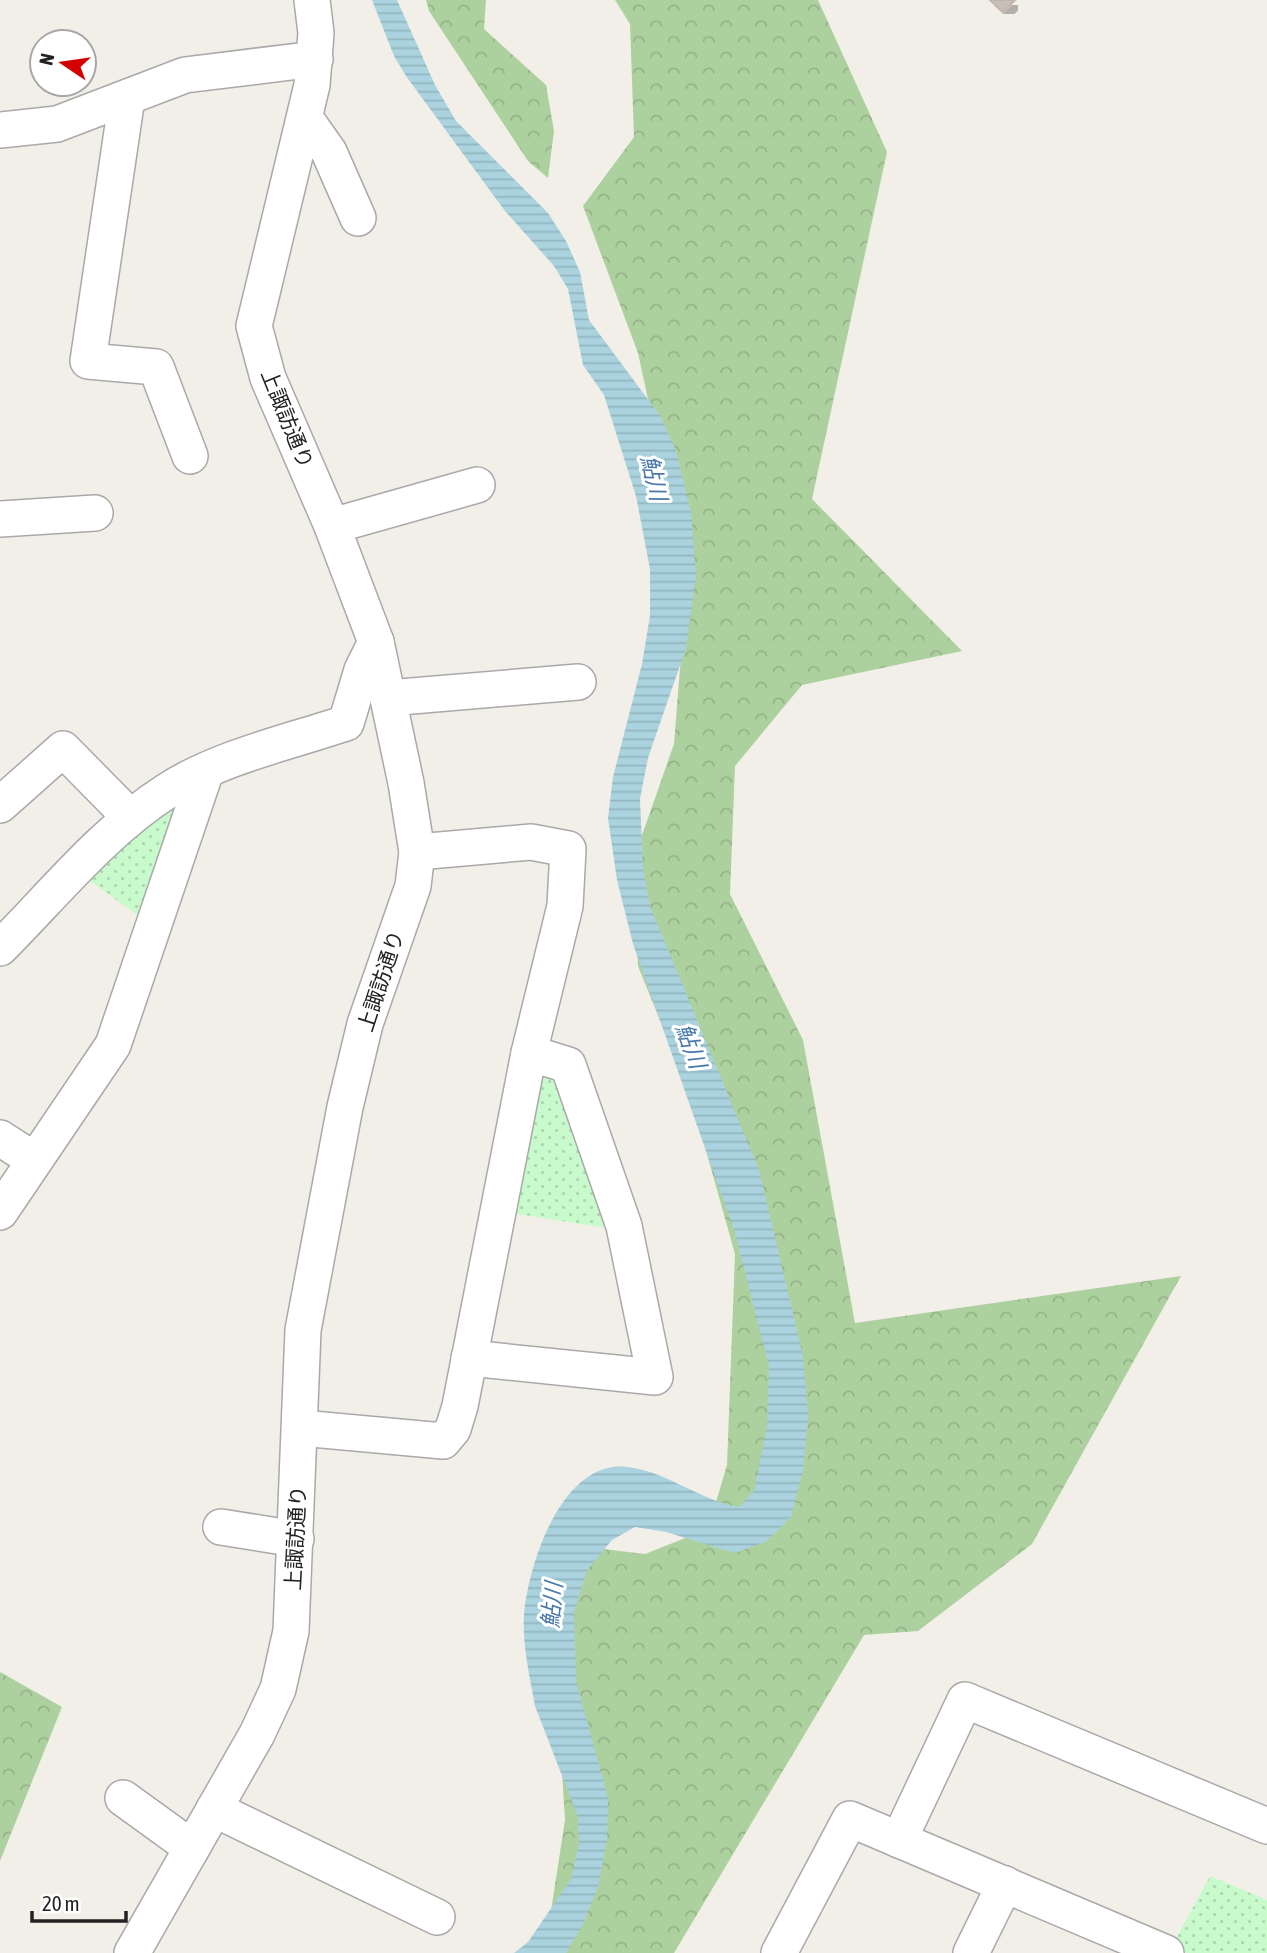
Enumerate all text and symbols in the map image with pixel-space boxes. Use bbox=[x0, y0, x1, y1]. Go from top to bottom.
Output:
north arrow bbox=[28, 28, 98, 98]
text: N bbox=[34, 51, 58, 67]
street label: 上諏訪通り bbox=[257, 365, 319, 472]
water label: 鮎川 bbox=[636, 453, 673, 506]
street label: 上諏訪通り bbox=[352, 927, 408, 1034]
water label: 鮎川 bbox=[671, 1020, 712, 1075]
street label: 上諏訪通り bbox=[280, 1485, 310, 1591]
water label: 鮎川 bbox=[537, 1578, 567, 1629]
scale bar bbox=[32, 1880, 126, 1924]
text: 20 m bbox=[42, 1891, 80, 1915]

